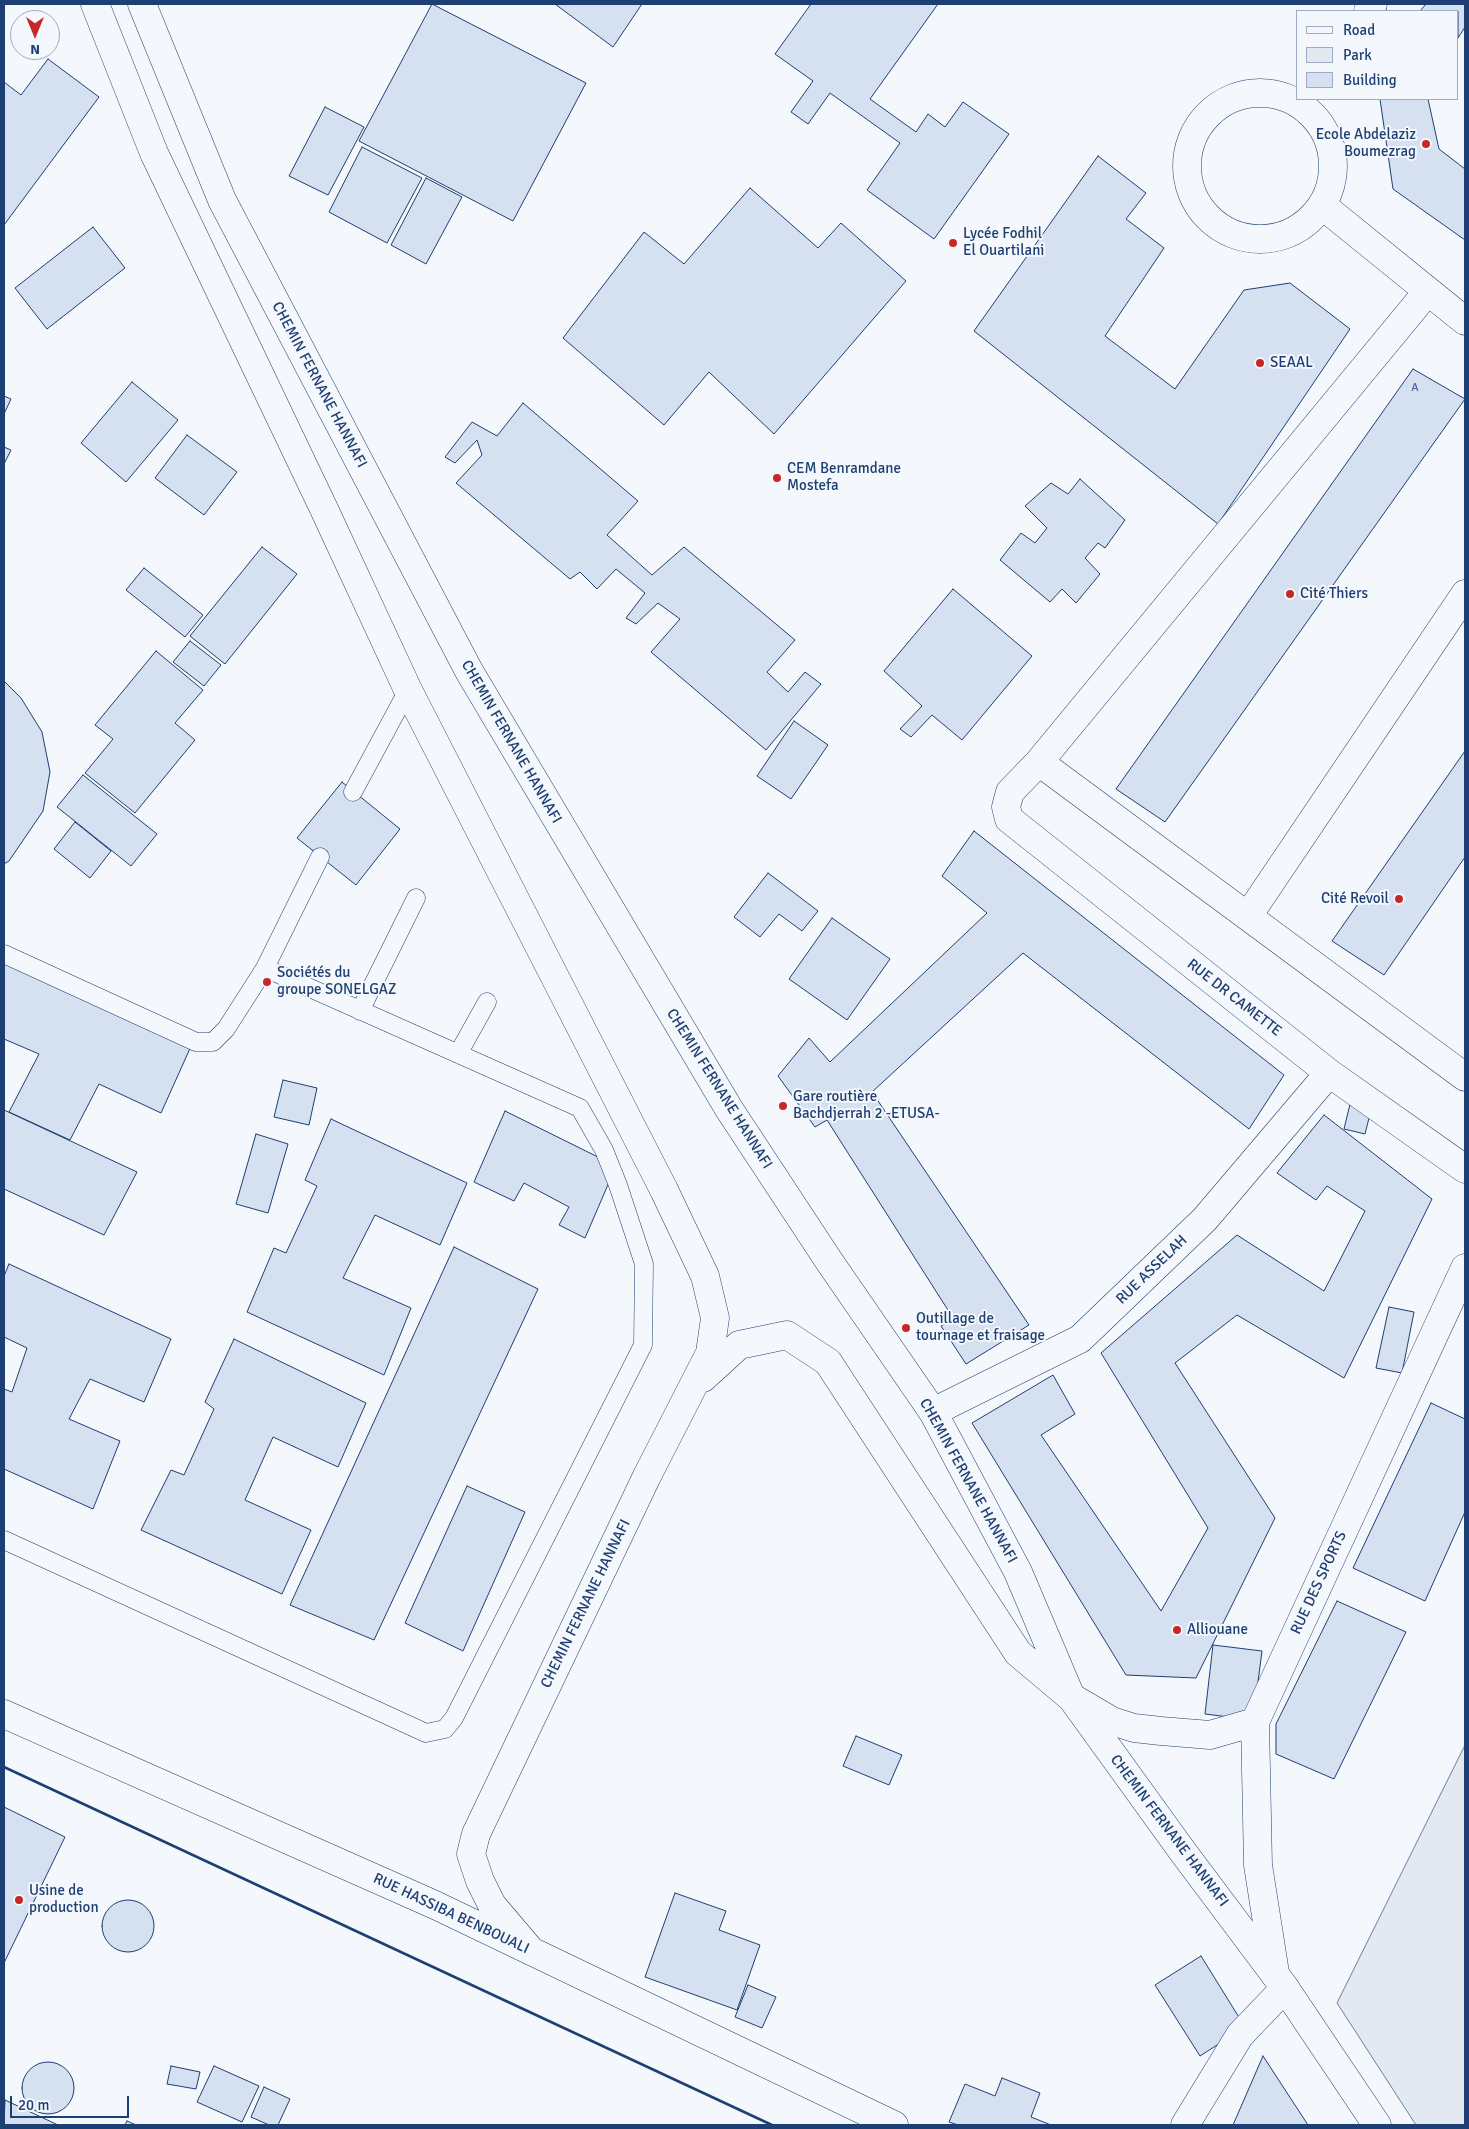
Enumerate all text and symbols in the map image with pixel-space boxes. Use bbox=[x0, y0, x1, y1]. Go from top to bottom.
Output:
north arrow bbox=[10, 10, 60, 60]
legend bbox=[1296, 10, 1459, 100]
text: Road bbox=[1343, 21, 1375, 39]
text: N bbox=[30, 41, 40, 58]
text: Park bbox=[1343, 46, 1372, 64]
text: Building bbox=[1343, 71, 1397, 89]
place label: Ecole Abdelaziz Boumezrag bbox=[1316, 126, 1416, 161]
marker: Ecole Abdelaziz Boumezrag bbox=[1420, 138, 1432, 150]
place label: Lycée Fodhil El Ouartilani bbox=[963, 225, 1044, 260]
marker: Lycée Fodhil El Ouartilani bbox=[947, 237, 959, 249]
street label: CHEMIN FERNANE HANNAFI bbox=[268, 299, 370, 471]
place label: SEAAL bbox=[1270, 354, 1313, 372]
marker: SEAAL bbox=[1254, 357, 1266, 369]
house number: A bbox=[1411, 381, 1419, 395]
place label: CEM Benramdane Mostefa bbox=[787, 460, 901, 495]
marker: CEM Benramdane Mostefa bbox=[771, 472, 783, 484]
place label: Cité Thiers bbox=[1300, 585, 1368, 603]
marker: Cité Thiers bbox=[1284, 588, 1296, 600]
street label: CHEMIN FERNANE HANNAFI bbox=[457, 657, 565, 827]
place label: Cité Revoil bbox=[1321, 890, 1389, 908]
marker: Cité Revoil bbox=[1393, 893, 1405, 905]
street label: RUE DR CAMETTE bbox=[1183, 955, 1285, 1041]
place label: Sociétés du groupe SONELGAZ bbox=[277, 964, 396, 999]
marker: Sociétés du groupe SONELGAZ bbox=[261, 976, 273, 988]
street label: CHEMIN FERNANE HANNAFI bbox=[662, 1006, 776, 1172]
place label: Gare routière Bachdjerrah 2 -ETUSA- bbox=[793, 1088, 940, 1123]
marker: Gare routière Bachdjerrah 2 -ETUSA- bbox=[777, 1100, 789, 1112]
street label: RUE ASSELAH bbox=[1113, 1232, 1191, 1308]
place label: Outillage de tournage et fraisage bbox=[916, 1310, 1045, 1345]
marker: Outillage de tournage et fraisage bbox=[900, 1322, 912, 1334]
street label: CHEMIN FERNANE HANNAFI bbox=[915, 1396, 1021, 1566]
street label: CHEMIN FERNANE HANNAFI bbox=[537, 1517, 635, 1691]
street label: RUE DES SPORTS bbox=[1287, 1529, 1351, 1637]
place label: Alliouane bbox=[1187, 1621, 1248, 1639]
marker: Alliouane bbox=[1171, 1624, 1183, 1636]
street label: CHEMIN FERNANE HANNAFI bbox=[1106, 1752, 1232, 1910]
street label: RUE HASSIBA BENBOUALI bbox=[370, 1870, 532, 1958]
place label: Usine de production bbox=[29, 1882, 99, 1917]
marker: Usine de production bbox=[13, 1894, 25, 1906]
scale bar bbox=[12, 2086, 131, 2118]
text: 20 m bbox=[18, 2096, 49, 2114]

